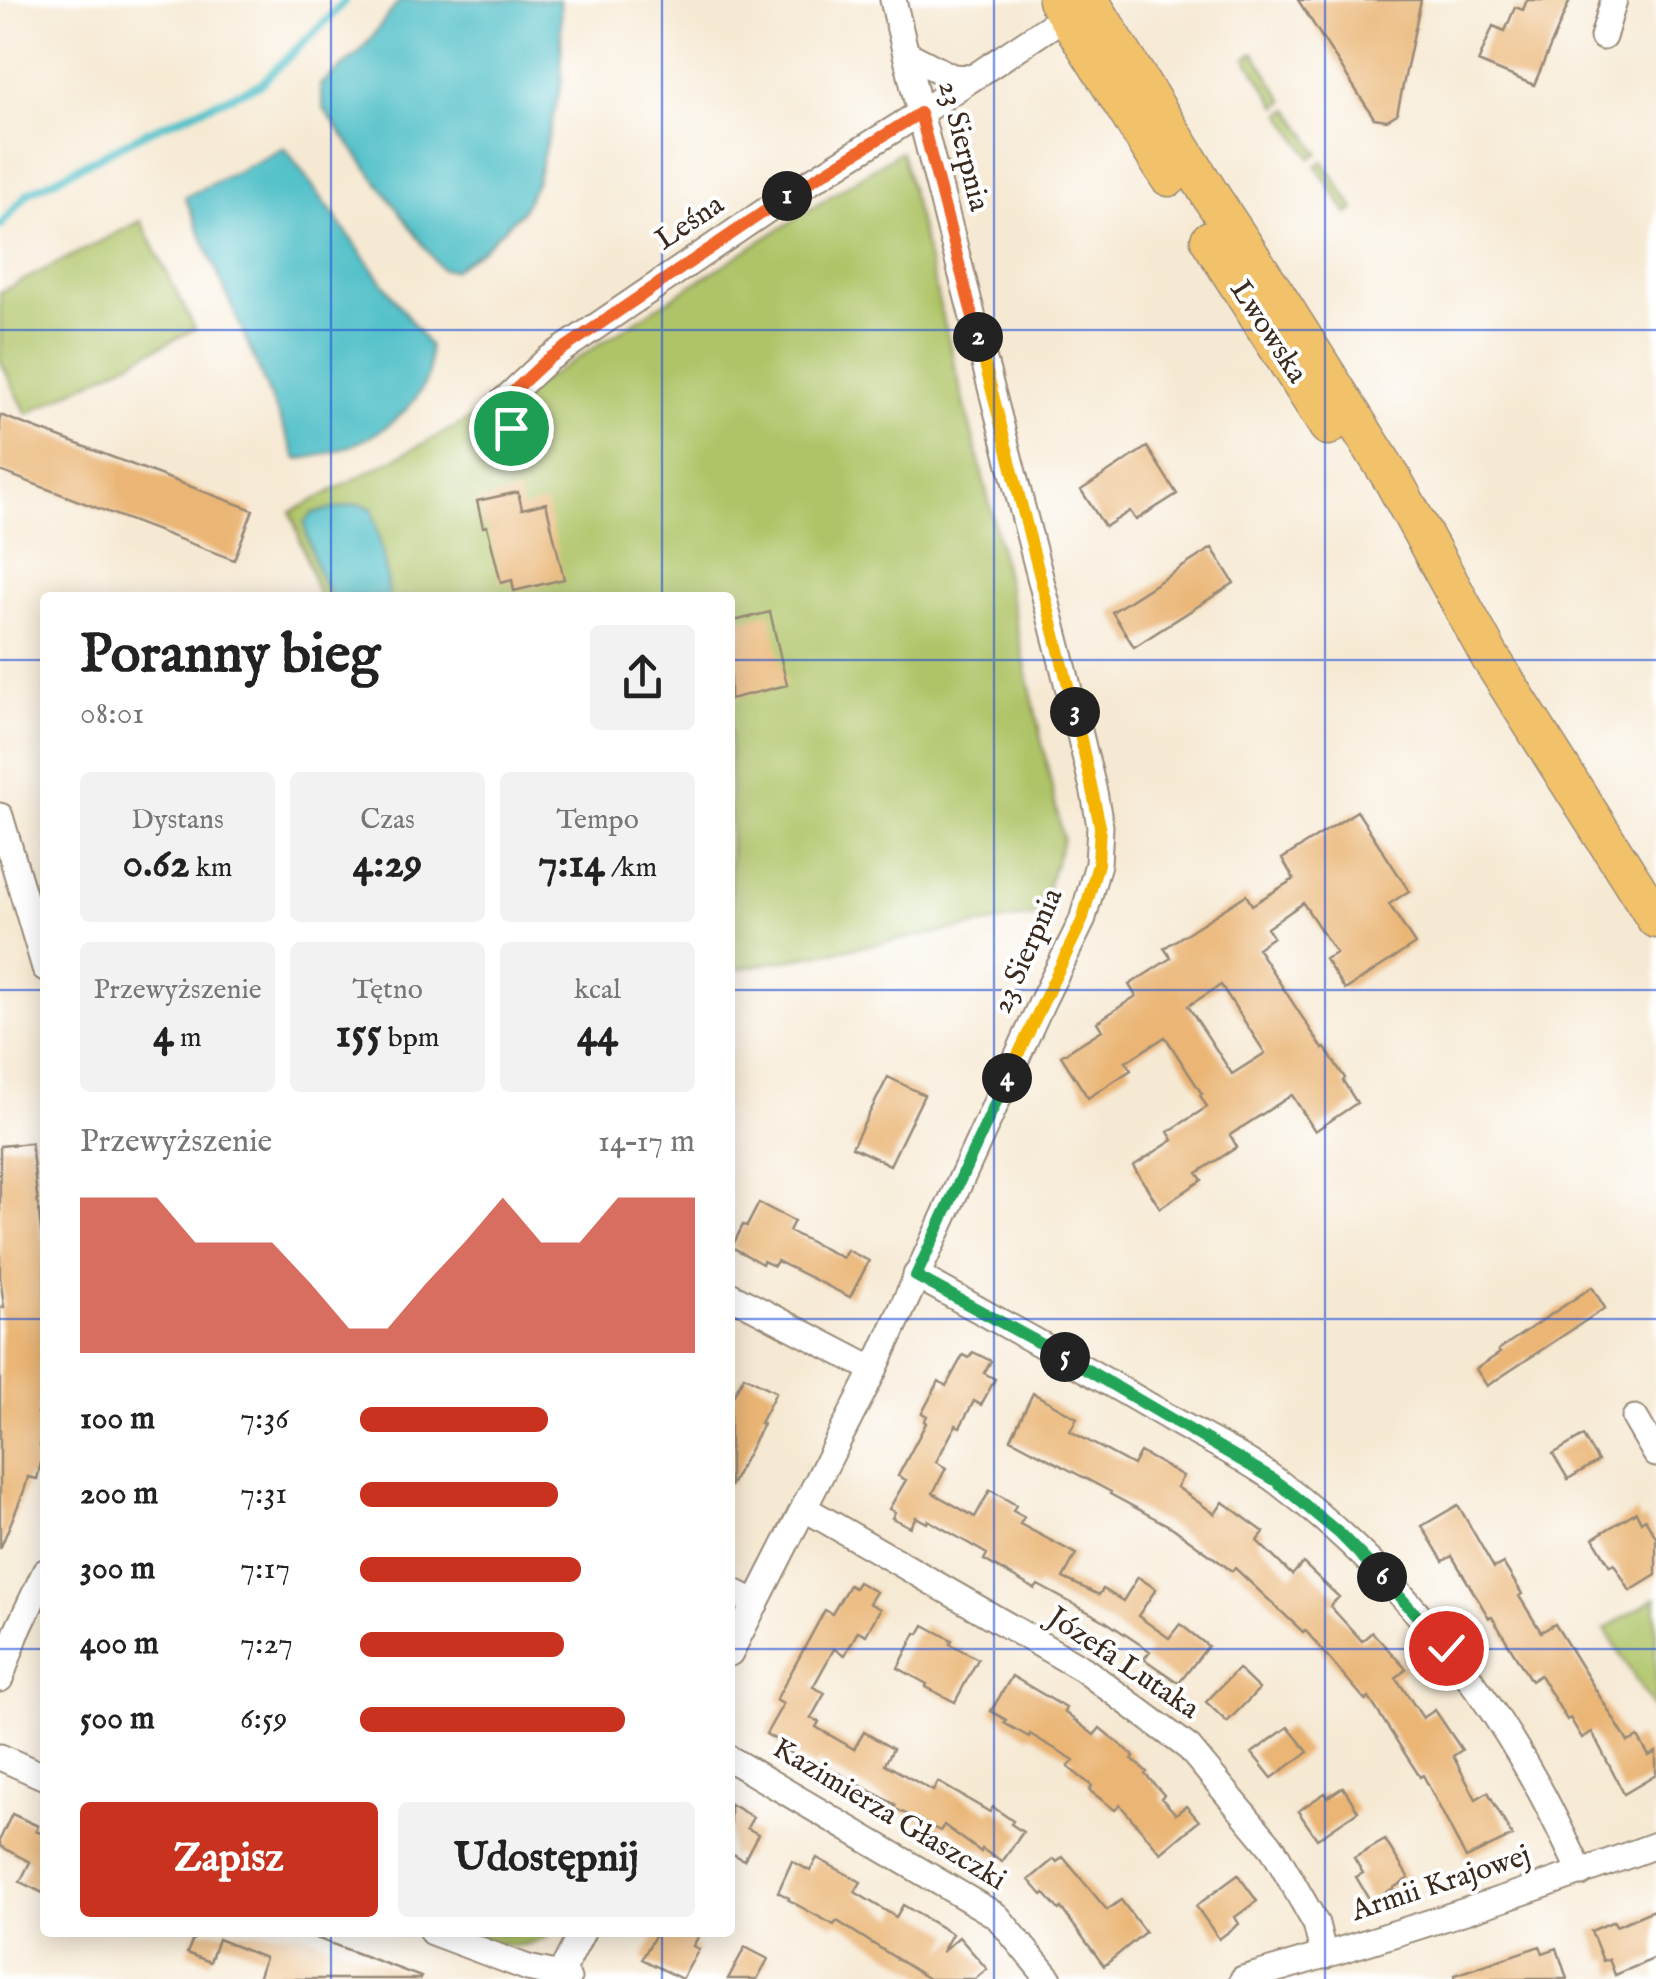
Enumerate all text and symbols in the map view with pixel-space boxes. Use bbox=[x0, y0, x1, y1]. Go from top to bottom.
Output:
street label: 23 Sierpnia bbox=[928, 77, 998, 215]
pin: 1 bbox=[762, 171, 812, 221]
text: 1 bbox=[782, 178, 792, 213]
street label: Leśna bbox=[648, 186, 732, 260]
street label: Lwowska bbox=[1221, 273, 1315, 391]
pin: 2 bbox=[953, 312, 1003, 362]
text: 2 bbox=[971, 319, 985, 354]
pin bbox=[469, 386, 554, 471]
icon: arrive bbox=[484, 401, 539, 456]
text: Poranny bieg bbox=[80, 621, 380, 691]
button: share bbox=[590, 625, 695, 730]
pin: 3 bbox=[1050, 687, 1100, 737]
text: 08:01 bbox=[80, 694, 144, 735]
text: 3 bbox=[1070, 694, 1080, 729]
text: Dystans bbox=[131, 803, 224, 838]
text: Czas bbox=[360, 803, 415, 838]
text: Tempo bbox=[556, 803, 639, 838]
text: 0.62 bbox=[123, 838, 190, 891]
text: 4:29 bbox=[353, 838, 422, 891]
text: 7:14 bbox=[538, 838, 605, 891]
text: km bbox=[190, 851, 232, 886]
text: /km bbox=[605, 851, 657, 886]
street label: 23 Sierpnia bbox=[984, 882, 1072, 1019]
text: Przewyższenie bbox=[93, 973, 262, 1008]
text: Tętno bbox=[352, 973, 423, 1008]
text: kcal bbox=[574, 973, 621, 1008]
text: 4 bbox=[153, 1008, 174, 1061]
text: 155 bbox=[336, 1008, 382, 1061]
text: 44 bbox=[577, 1008, 618, 1061]
text: m bbox=[174, 1021, 202, 1056]
text: bpm bbox=[382, 1021, 439, 1056]
pin: 4 bbox=[982, 1053, 1032, 1103]
text: 4 bbox=[1000, 1060, 1014, 1095]
text: Przewyższenie bbox=[80, 1122, 272, 1163]
text: 14–17 m bbox=[598, 1122, 695, 1163]
pin: 5 bbox=[1040, 1332, 1090, 1382]
text: 5 bbox=[1060, 1339, 1070, 1374]
text: 100 m bbox=[80, 1399, 155, 1440]
text: 7:36 bbox=[240, 1399, 289, 1440]
text: 200 m bbox=[80, 1474, 158, 1515]
text: 7:31 bbox=[240, 1474, 287, 1515]
text: 300 m bbox=[80, 1549, 155, 1590]
text: 7:17 bbox=[240, 1549, 290, 1590]
pin: 6 bbox=[1357, 1552, 1407, 1602]
text: 6 bbox=[1376, 1559, 1388, 1594]
street label: Józefa Lutaka bbox=[1037, 1598, 1206, 1729]
pin bbox=[1404, 1606, 1489, 1691]
icon: check bbox=[1419, 1621, 1474, 1676]
text: 400 m bbox=[80, 1624, 159, 1665]
text: 7:27 bbox=[240, 1624, 293, 1665]
text: 500 m bbox=[80, 1699, 155, 1740]
text: 6:59 bbox=[240, 1699, 288, 1740]
street label: Kazimierza Głaszczki bbox=[765, 1730, 1013, 1900]
button: Zapisz bbox=[80, 1802, 378, 1917]
button: Udostępnij bbox=[398, 1802, 695, 1917]
street label: Armii Krajowej bbox=[1346, 1837, 1535, 1931]

